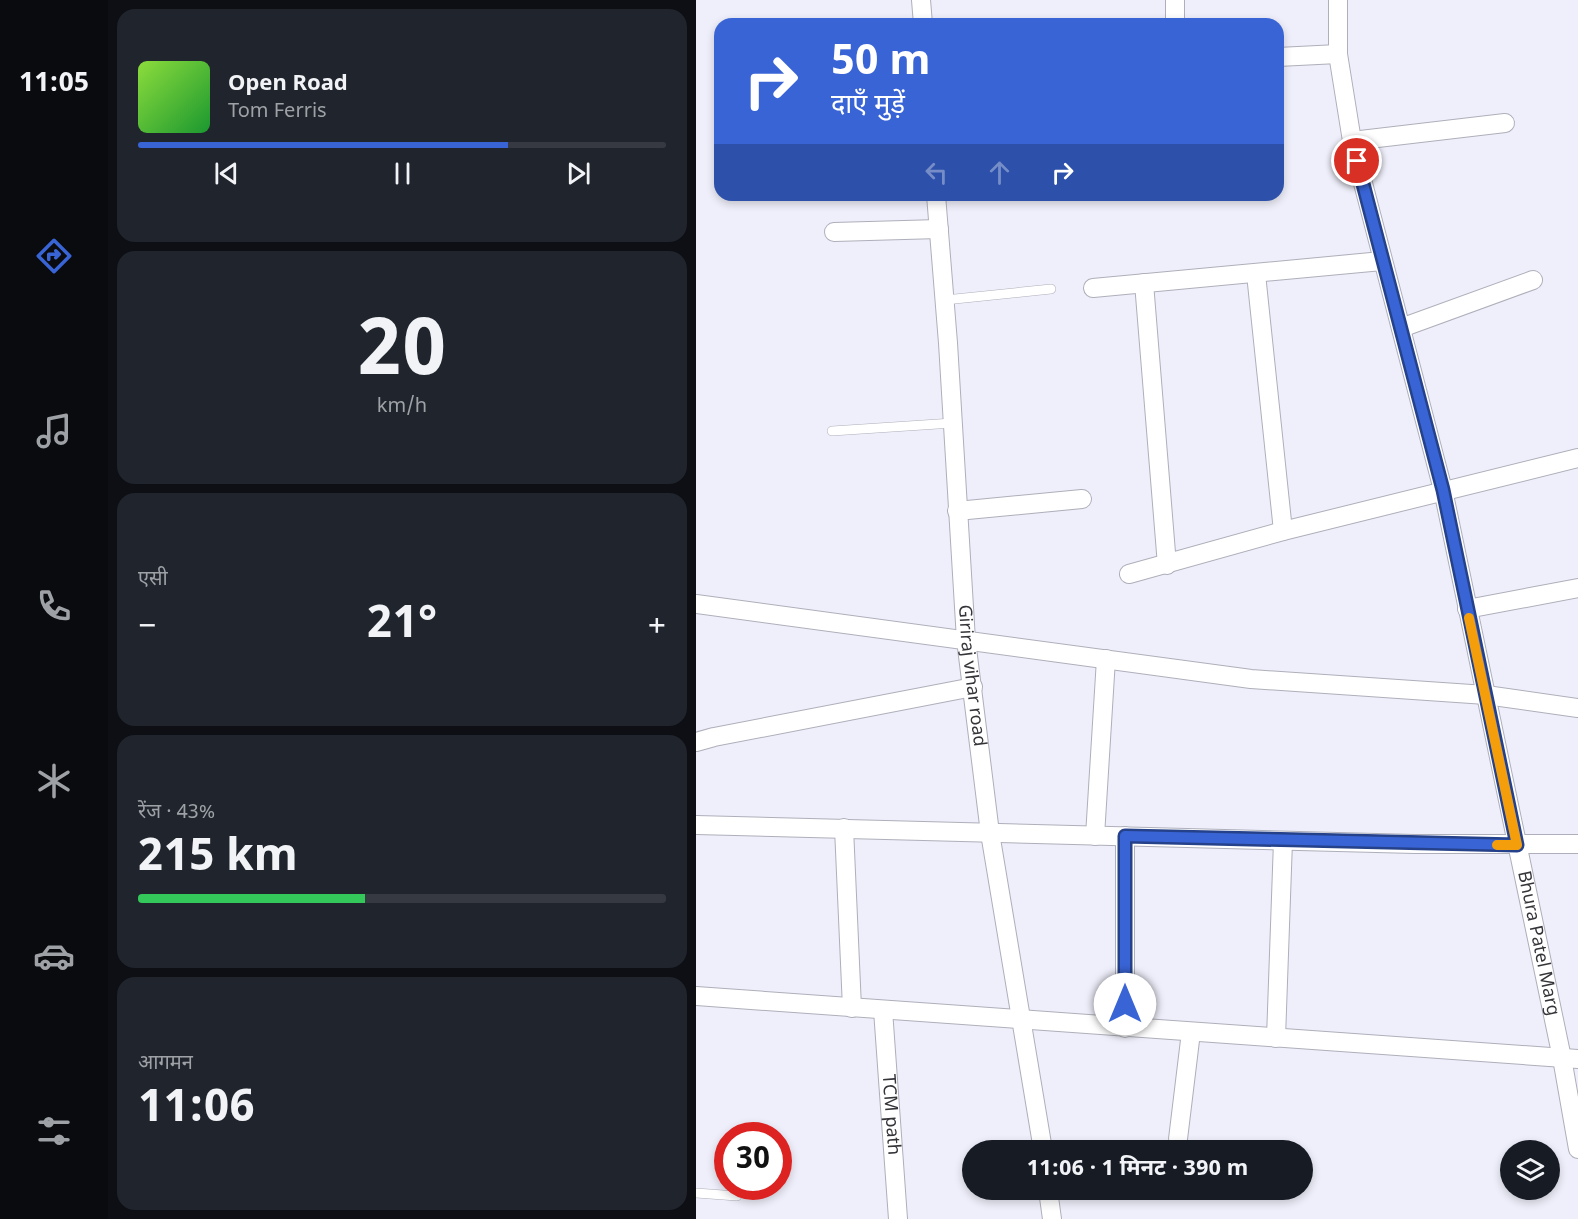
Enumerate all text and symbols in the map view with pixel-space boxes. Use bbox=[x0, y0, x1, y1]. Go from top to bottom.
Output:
text: 50 m bbox=[831, 36, 931, 91]
icon: right bbox=[732, 42, 810, 120]
text: 11:05 bbox=[19, 67, 89, 102]
text: Open Road bbox=[228, 70, 348, 99]
text: दाएँ मुड़ें bbox=[831, 89, 905, 124]
text: Tom Ferris bbox=[228, 99, 327, 125]
pin bbox=[1331, 135, 1382, 186]
icon: arrive bbox=[1340, 144, 1373, 177]
icon: left bbox=[920, 156, 953, 189]
icon: ahead bbox=[983, 156, 1016, 189]
icon: right bbox=[1046, 156, 1079, 189]
icon: previous bbox=[210, 157, 243, 190]
icon: pause bbox=[386, 157, 419, 190]
icon: next bbox=[562, 157, 595, 190]
icon: directions bbox=[33, 235, 75, 277]
text: 20 bbox=[358, 304, 446, 406]
text: km/h bbox=[377, 394, 427, 420]
icon: music bbox=[33, 410, 75, 452]
text: एसी bbox=[138, 567, 168, 593]
icon: phone bbox=[33, 585, 75, 627]
text: 21° bbox=[367, 597, 437, 655]
street label: Giriraj vihar road bbox=[952, 604, 991, 748]
text: − bbox=[138, 606, 156, 649]
text: + bbox=[648, 606, 666, 649]
icon: climate bbox=[33, 760, 75, 802]
text: रेंज · 43% bbox=[138, 800, 215, 826]
text: 215 km bbox=[138, 830, 298, 888]
street label: Bhura Patel Marg bbox=[1512, 869, 1564, 1018]
icon: car bbox=[33, 935, 75, 977]
position arrow bbox=[1093, 972, 1157, 1036]
text: आगमन bbox=[138, 1051, 193, 1077]
street label: TCM path bbox=[876, 1074, 905, 1156]
text: 11:06 bbox=[138, 1081, 255, 1139]
icon: filters bbox=[33, 1110, 75, 1152]
speed limit sign: 30 bbox=[714, 1122, 792, 1200]
map controls bbox=[1500, 1140, 1560, 1200]
button: layers bbox=[1500, 1140, 1560, 1200]
text: 11:06 · 1 मिनट · 390 m bbox=[1027, 1155, 1248, 1184]

